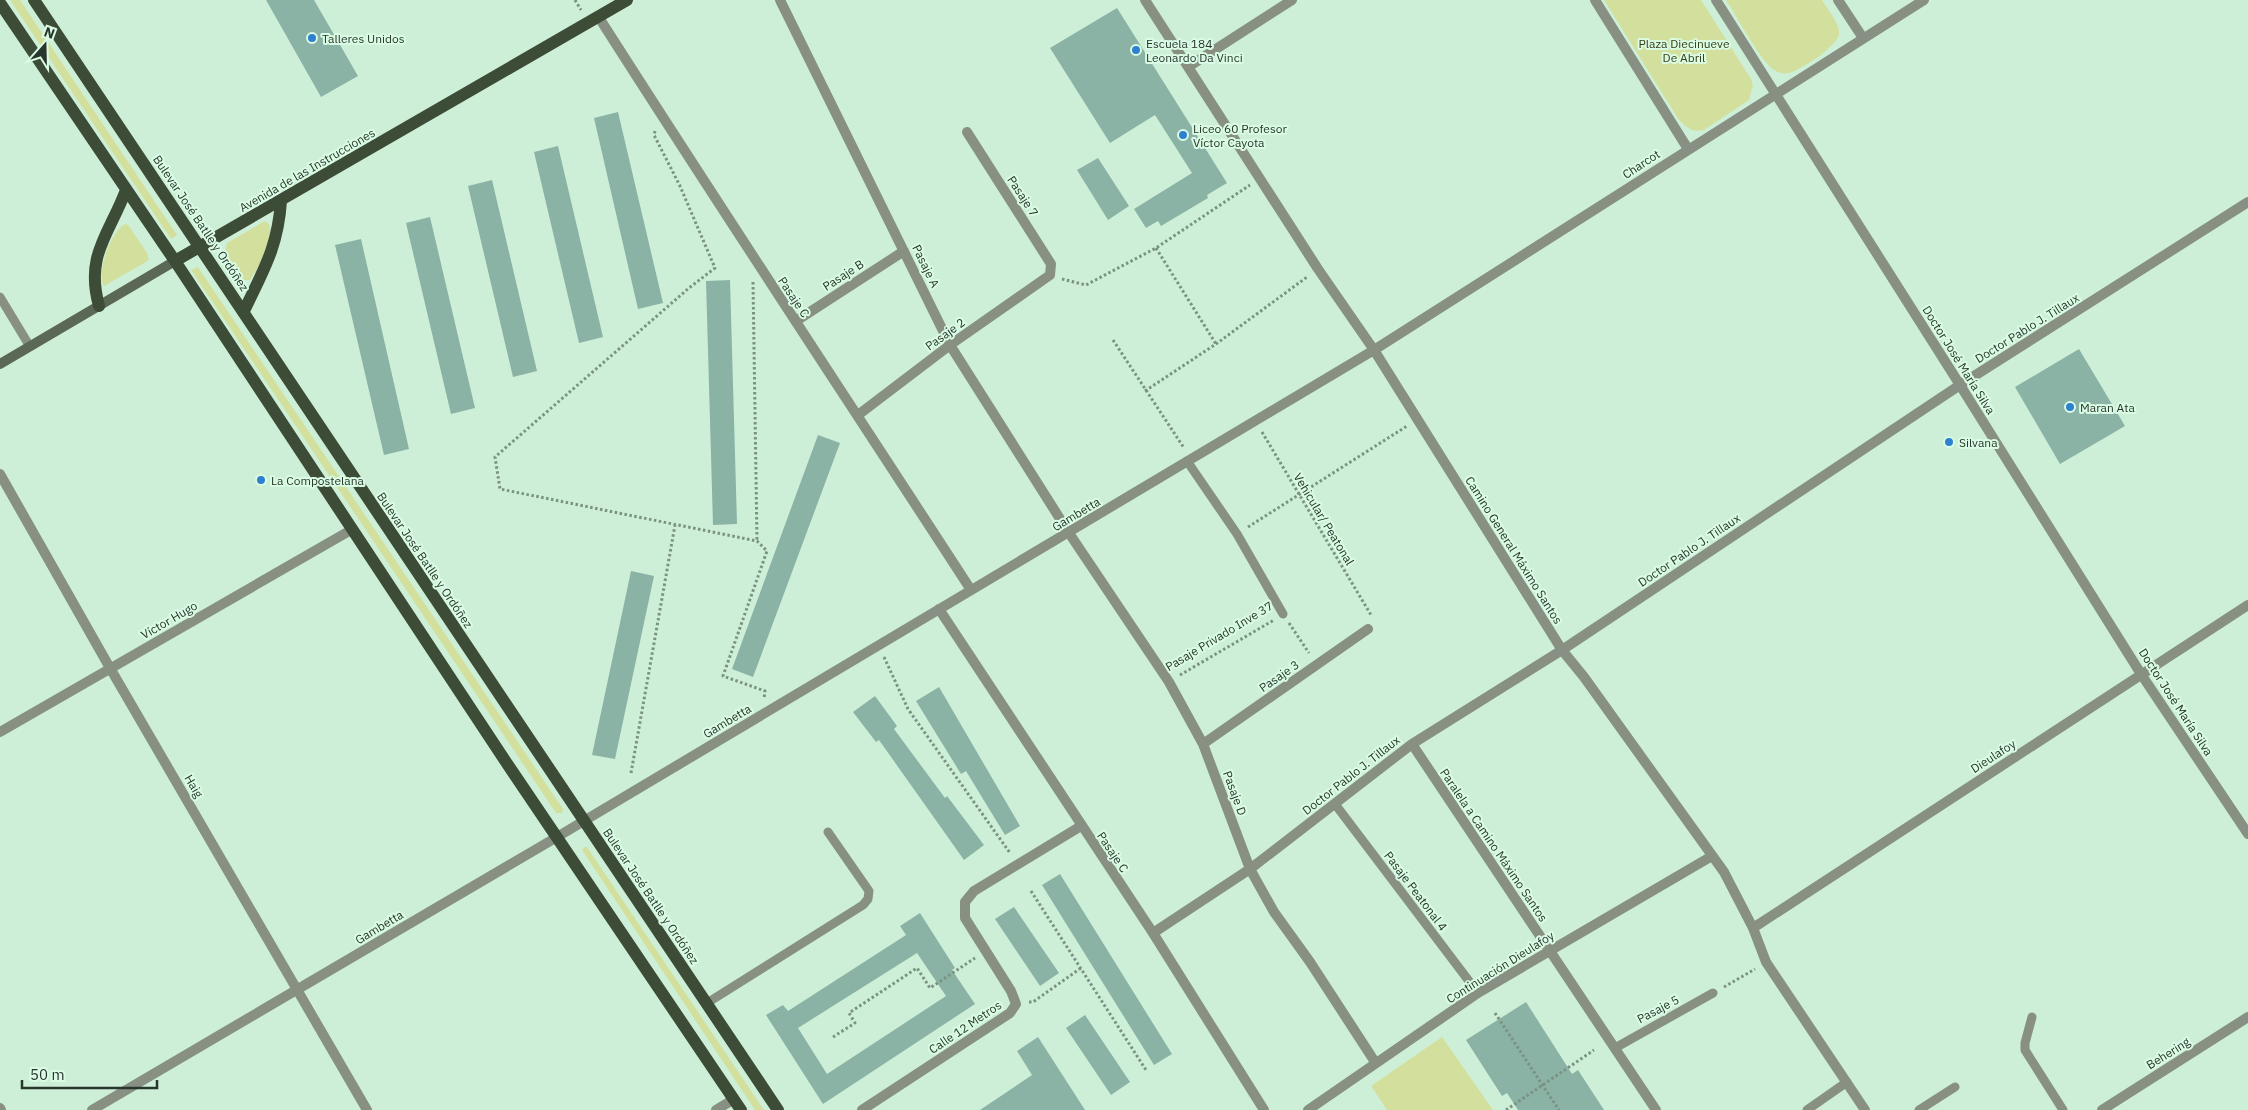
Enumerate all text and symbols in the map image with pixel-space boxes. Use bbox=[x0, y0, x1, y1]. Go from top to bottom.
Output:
north arrow bbox=[20, 20, 70, 70]
text: N bbox=[42, 23, 57, 43]
place label: Talleres Unidos bbox=[322, 31, 405, 46]
marker: Talleres Unidos bbox=[306, 32, 318, 44]
place label: Escuela 184 Leonardo Da Vinci bbox=[1146, 36, 1243, 65]
park label: Plaza Diecinueve De Abril bbox=[1639, 36, 1730, 65]
marker: Escuela 184 Leonardo Da Vinci bbox=[1130, 44, 1142, 56]
place label: Liceo 60 Profesor Víctor Cayota bbox=[1193, 121, 1287, 150]
street label: Avenida de las Instrucciones bbox=[236, 125, 378, 215]
marker: Liceo 60 Profesor Víctor Cayota bbox=[1177, 129, 1189, 141]
street label: Charcot bbox=[1619, 146, 1663, 182]
street label: Bulevar José Batlle y Ordóñez bbox=[150, 152, 252, 294]
street label: Pasaje 7 bbox=[1004, 173, 1042, 219]
street label: Pasaje A bbox=[909, 242, 943, 290]
street label: Pasaje B bbox=[820, 256, 867, 294]
street label: Pasaje C bbox=[775, 274, 813, 321]
street label: Doctor Pablo J. Tillaux bbox=[1972, 290, 2082, 366]
street label: Doctor José María Silva bbox=[1919, 303, 1999, 418]
street label: Pasaje 2 bbox=[922, 315, 968, 353]
place label: Maran Ata bbox=[2080, 400, 2135, 415]
marker: Maran Ata bbox=[2064, 401, 2076, 413]
place label: Silvana bbox=[1959, 435, 1998, 450]
marker: Silvana bbox=[1943, 436, 1955, 448]
street label: Vehicular/ Peatonal bbox=[1291, 470, 1357, 568]
place label: La Compostelana bbox=[271, 473, 365, 488]
street label: Camino General Máximo Santos bbox=[1462, 473, 1566, 627]
marker: La Compostelana bbox=[255, 474, 267, 486]
street label: Bulevar José Batlle y Ordóñez bbox=[374, 489, 476, 631]
street label: Gambetta bbox=[1049, 493, 1103, 534]
street label: Doctor Pablo J. Tillaux bbox=[1635, 510, 1743, 590]
street label: Víctor Hugo bbox=[138, 598, 200, 642]
street label: Pasaje Privado Inve 37 bbox=[1163, 598, 1275, 674]
street label: Doctor José María Silva bbox=[2136, 645, 2217, 759]
street label: Pasaje 3 bbox=[1256, 657, 1302, 695]
street label: Gambetta bbox=[700, 700, 754, 741]
street label: Doctor Pablo J. Tillaux bbox=[1299, 732, 1403, 818]
street label: Dieulafoy bbox=[1968, 736, 2018, 776]
street label: Paralela a Camino Máximo Santos bbox=[1437, 765, 1551, 925]
street label: Pasaje D bbox=[1220, 769, 1250, 817]
street label: Haig bbox=[181, 772, 207, 801]
street label: Bulevar José Batlle y Ordóñez bbox=[600, 825, 702, 967]
street label: Pasaje C bbox=[1094, 829, 1132, 876]
street label: Pasaje Peatonal 4 bbox=[1381, 848, 1451, 934]
street label: Gambetta bbox=[352, 906, 406, 947]
street label: Continuación Dieulafoy bbox=[1443, 928, 1557, 1006]
street label: Pasaje 5 bbox=[1634, 992, 1682, 1026]
street label: Calle 12 Metros bbox=[926, 997, 1004, 1057]
street label: Behering bbox=[2144, 1033, 2193, 1072]
scale bar bbox=[22, 1058, 158, 1090]
text: 50 m bbox=[30, 1065, 65, 1084]

